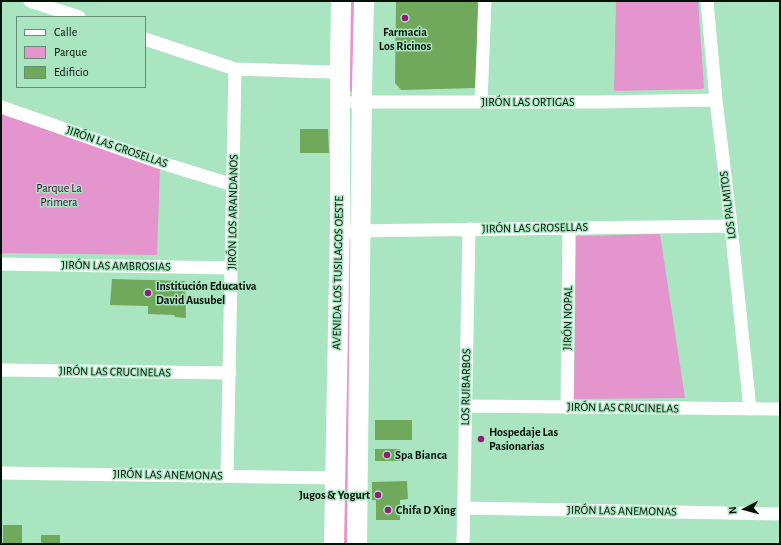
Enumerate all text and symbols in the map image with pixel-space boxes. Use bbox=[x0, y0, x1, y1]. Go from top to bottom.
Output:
marker: Farmacia Los Ricinos bbox=[400, 13, 410, 23]
legend bbox=[16, 16, 146, 88]
place label: Farmacia Los Ricinos bbox=[379, 25, 431, 53]
text: Calle bbox=[54, 26, 77, 38]
text: Parque bbox=[54, 46, 87, 58]
text: Edificio bbox=[54, 66, 89, 78]
street label: JIRÓN LAS ORTIGAS bbox=[481, 95, 575, 109]
street label: JIRÓN LAS GROSELLAS bbox=[64, 123, 170, 171]
street label: JIRÓN LOS ARANDANOS bbox=[225, 154, 241, 270]
street label: LOS PALMITOS bbox=[717, 170, 739, 240]
park label: Parque La Primera bbox=[36, 181, 82, 209]
street label: AVENIDA LOS TUSILAGOS OESTE bbox=[329, 196, 347, 350]
street label: JIRÓN LAS GROSELLAS bbox=[482, 220, 588, 236]
street label: JIRÓN LAS AMBROSIAS bbox=[61, 258, 171, 274]
place label: Institución Educativa David Ausubel bbox=[156, 279, 257, 307]
street label: JIRÓN NOPAL bbox=[560, 286, 576, 350]
marker: Institución Educativa David Ausubel bbox=[143, 288, 153, 298]
street label: LOS RUIBARBOS bbox=[458, 349, 474, 425]
street label: JIRÓN LAS CRUCINELAS bbox=[59, 364, 171, 380]
street label: JIRÓN LAS CRUCINELAS bbox=[567, 400, 679, 416]
place label: Hospedaje Las Pasionarias bbox=[489, 425, 558, 453]
marker: Hospedaje Las Pasionarias bbox=[476, 434, 486, 444]
place label: Spa Bianca bbox=[395, 448, 447, 462]
marker: Spa Bianca bbox=[382, 450, 392, 460]
street label: JIRÓN LAS ANEMONAS bbox=[113, 467, 223, 483]
place label: Jugos & Yogurt bbox=[299, 488, 370, 502]
north arrow bbox=[725, 489, 765, 529]
marker: Jugos & Yogurt bbox=[373, 490, 383, 500]
place label: Chifa D Xing bbox=[396, 503, 456, 517]
street label: JIRÓN LAS ANEMONAS bbox=[567, 503, 677, 519]
marker: Chifa D Xing bbox=[383, 505, 393, 515]
text: N bbox=[727, 506, 738, 515]

